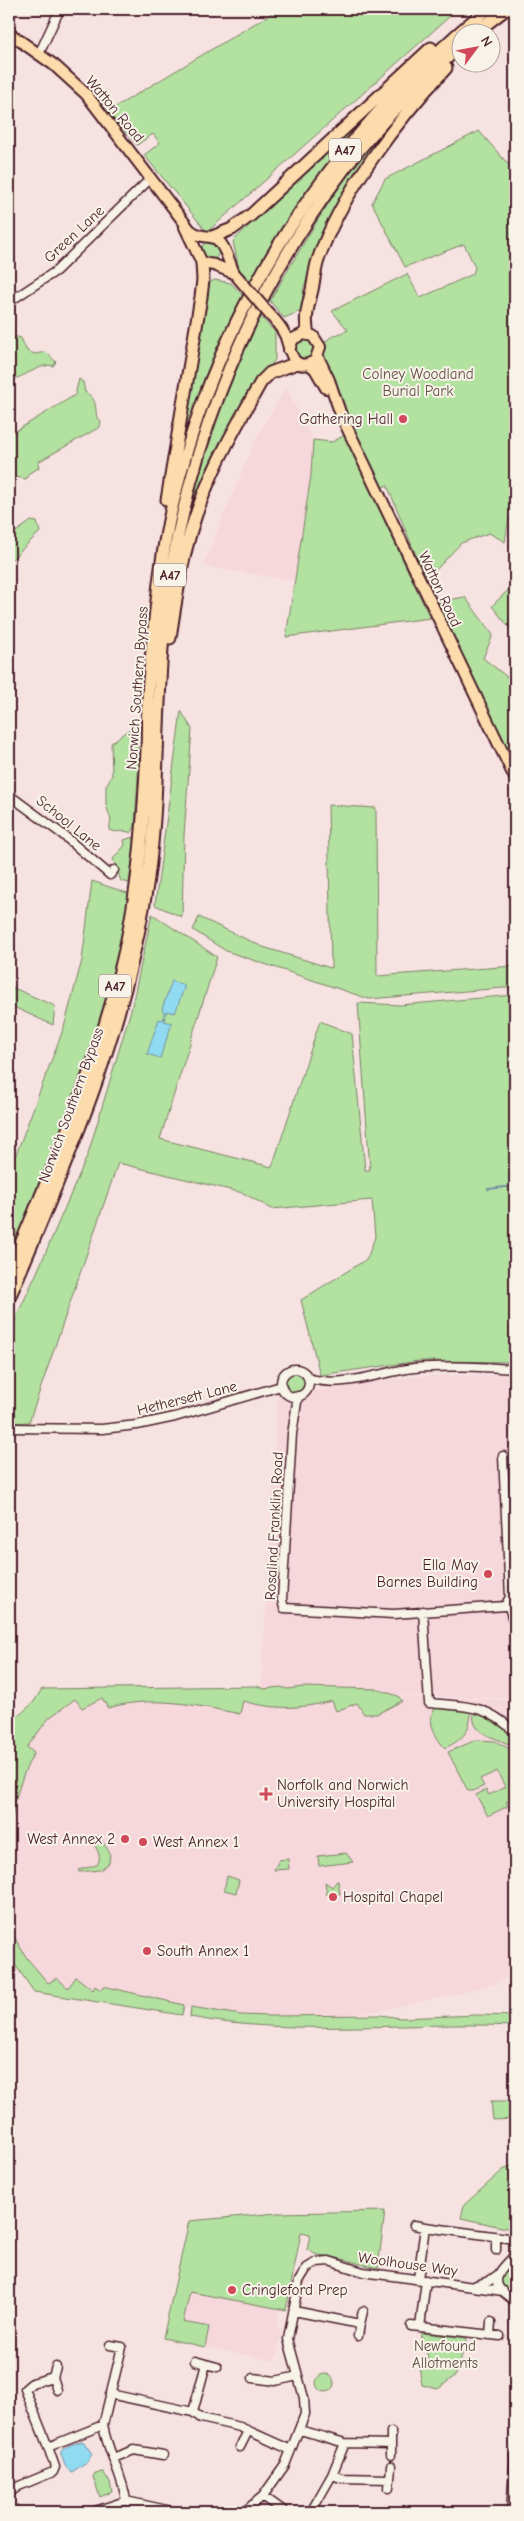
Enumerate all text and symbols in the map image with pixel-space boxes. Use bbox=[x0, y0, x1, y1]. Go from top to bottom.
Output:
north arrow bbox=[452, 22, 502, 72]
text: N bbox=[477, 33, 496, 50]
street label: Watton Road bbox=[82, 72, 148, 146]
road number: A47 bbox=[329, 138, 361, 162]
street label: Green Lane bbox=[40, 201, 108, 266]
park label: Colney Woodland Burial Park bbox=[362, 365, 474, 400]
place label: Gathering Hall bbox=[299, 410, 393, 428]
marker: Gathering Hall bbox=[397, 413, 409, 425]
street label: Watton Road bbox=[415, 548, 465, 630]
road number: A47 bbox=[154, 564, 186, 586]
street label: Norwich Southern Bypass bbox=[122, 606, 152, 770]
street label: School Lane bbox=[33, 791, 106, 855]
road number: A47 bbox=[99, 974, 131, 998]
street label: Norwich Southern Bypass bbox=[35, 1025, 107, 1185]
street label: Hethersett Lane bbox=[135, 1377, 239, 1419]
street label: Rosalind Franklin Road bbox=[261, 1451, 287, 1601]
place label: Ella May Barnes Building bbox=[377, 1556, 478, 1591]
marker: Ella May Barnes Building bbox=[482, 1568, 494, 1580]
place label: Norfolk and Norwich University Hospital bbox=[277, 1776, 409, 1811]
marker: Norfolk and Norwich University Hospital bbox=[259, 1787, 273, 1801]
place label: West Annex 2 bbox=[27, 1830, 115, 1848]
marker: West Annex 2 bbox=[119, 1833, 131, 1845]
place label: West Annex 1 bbox=[153, 1833, 239, 1851]
marker: West Annex 1 bbox=[137, 1836, 149, 1848]
place label: Hospital Chapel bbox=[343, 1888, 443, 1906]
marker: Hospital Chapel bbox=[327, 1891, 339, 1903]
place label: South Annex 1 bbox=[157, 1942, 249, 1960]
marker: South Annex 1 bbox=[141, 1945, 153, 1957]
street label: Woolhouse Way bbox=[357, 2248, 459, 2280]
place label: Cringleford Prep bbox=[242, 2281, 348, 2299]
marker: Cringleford Prep bbox=[226, 2284, 238, 2296]
park label: Newfound Allotments bbox=[412, 2337, 478, 2372]

